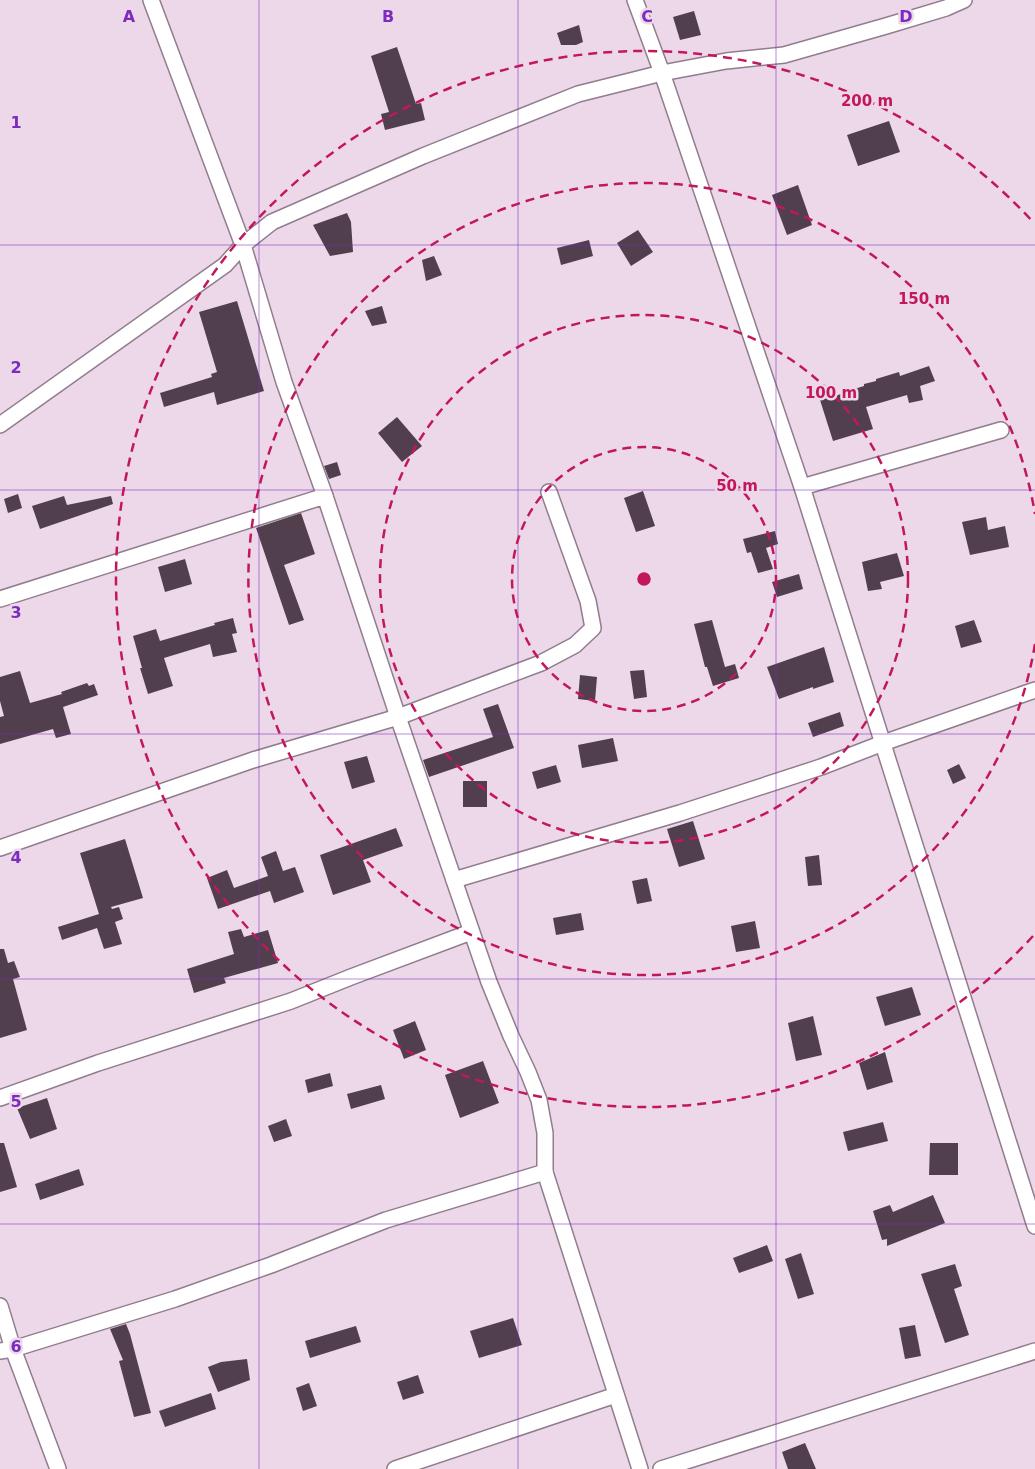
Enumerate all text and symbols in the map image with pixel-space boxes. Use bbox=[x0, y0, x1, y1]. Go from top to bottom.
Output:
text: A bbox=[123, 7, 136, 26]
text: B bbox=[382, 7, 394, 26]
text: C bbox=[641, 7, 653, 26]
text: D bbox=[899, 7, 913, 26]
text: 200 m bbox=[841, 92, 893, 110]
text: 1 bbox=[10, 113, 22, 132]
text: 150 m bbox=[898, 290, 950, 308]
text: 2 bbox=[10, 358, 22, 377]
text: 100 m bbox=[805, 384, 857, 402]
text: 50 m bbox=[716, 477, 758, 495]
centre of rings bbox=[635, 570, 653, 588]
text: 3 bbox=[10, 603, 22, 622]
text: 4 bbox=[10, 848, 22, 867]
text: 5 bbox=[10, 1092, 22, 1111]
text: 6 bbox=[10, 1337, 22, 1356]

